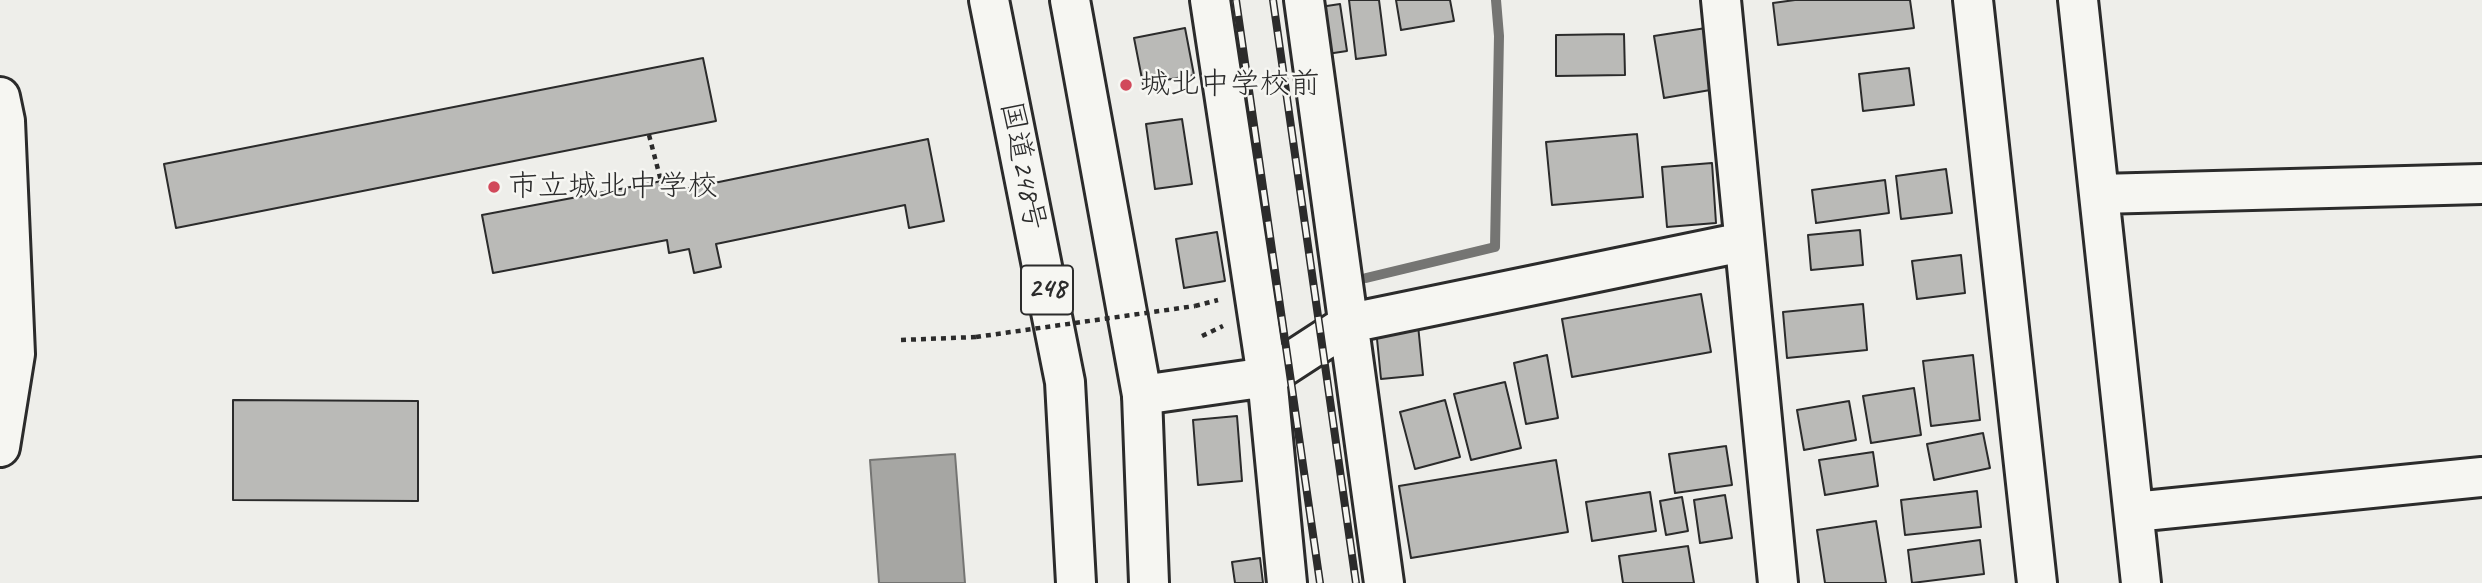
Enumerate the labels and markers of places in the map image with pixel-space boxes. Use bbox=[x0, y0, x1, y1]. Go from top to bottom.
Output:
place label: 城北中学校前 bbox=[1140, 67, 1320, 103]
marker: 城北中学校前 bbox=[1118, 77, 1134, 93]
place label: 市立城北中学校 bbox=[508, 169, 718, 205]
marker: 市立城北中学校 bbox=[486, 179, 502, 195]

